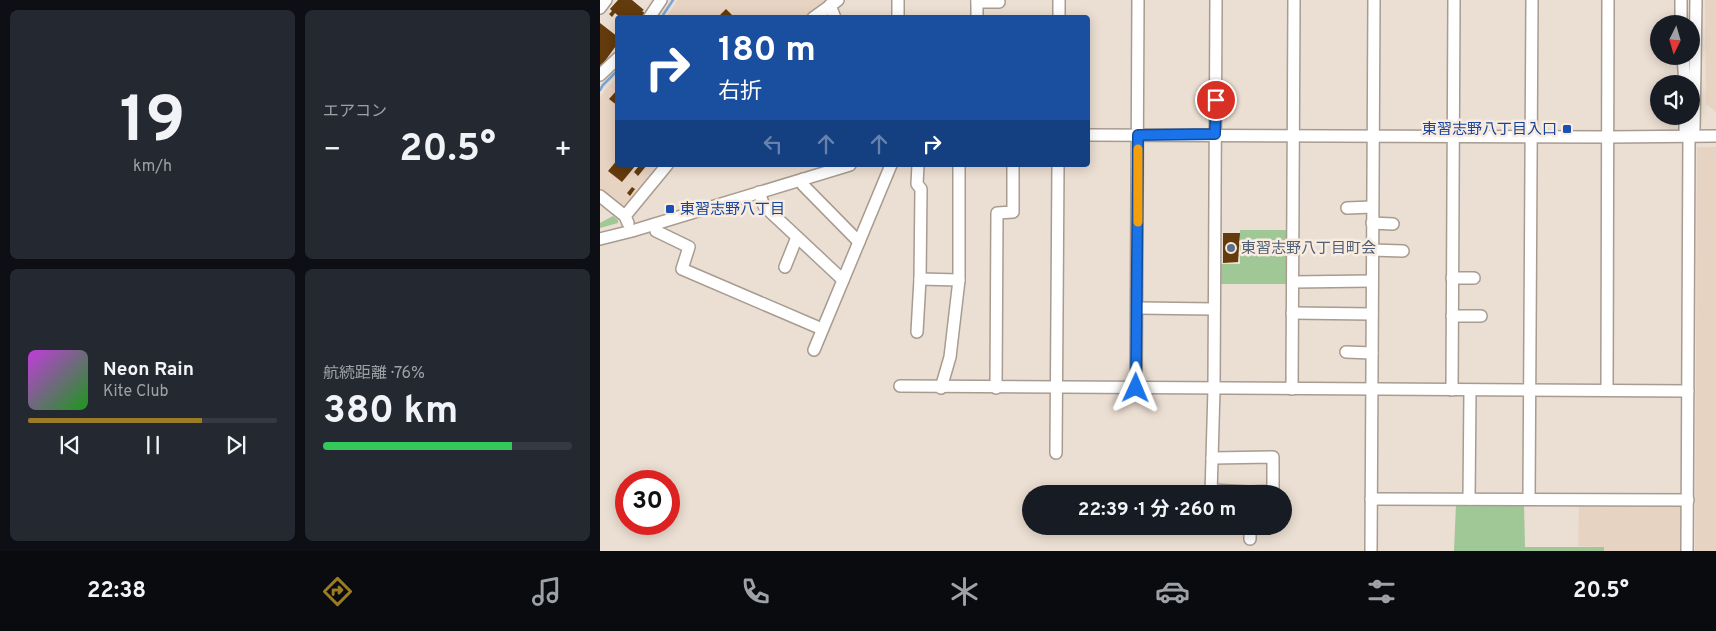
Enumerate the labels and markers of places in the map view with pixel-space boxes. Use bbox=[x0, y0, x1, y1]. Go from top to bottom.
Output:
pin bbox=[1195, 79, 1237, 121]
place label: 東習志野八丁目入口 bbox=[1422, 121, 1557, 140]
marker: 東習志野八丁目入口 bbox=[1561, 123, 1573, 135]
place label: 東習志野八丁目 bbox=[680, 201, 785, 220]
marker: 東習志野八丁目 bbox=[664, 203, 676, 215]
place label: 東習志野八丁目町会 bbox=[1241, 240, 1376, 259]
marker: 東習志野八丁目町会 bbox=[1225, 242, 1237, 254]

